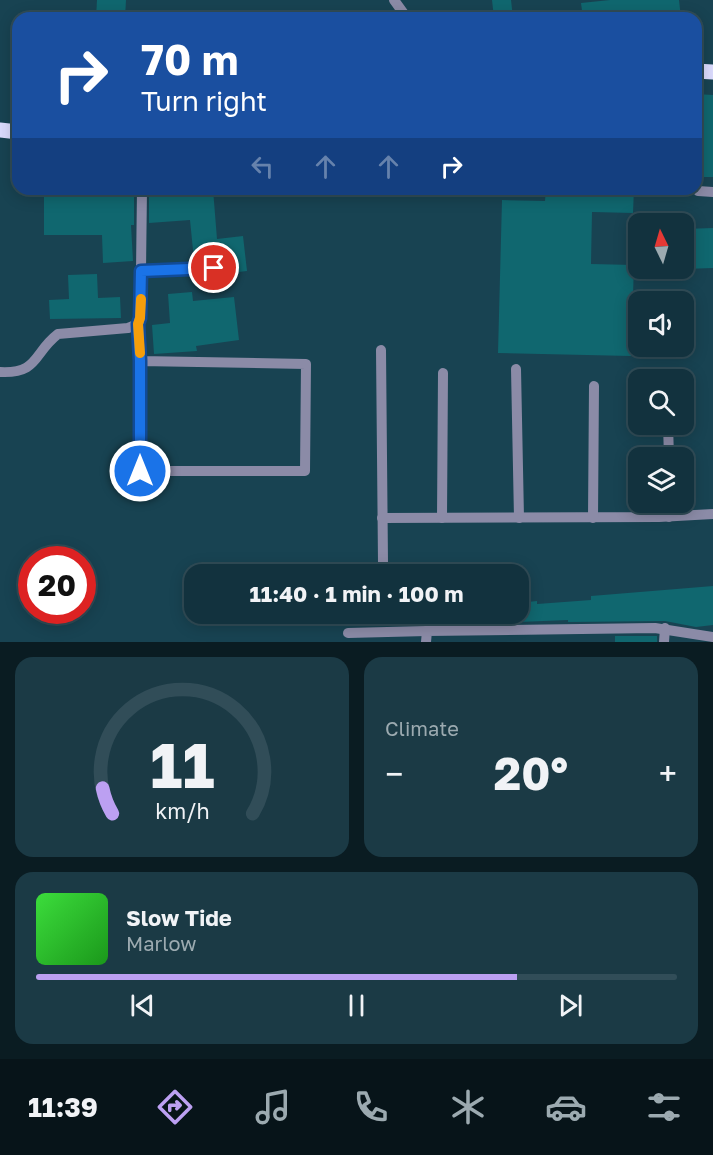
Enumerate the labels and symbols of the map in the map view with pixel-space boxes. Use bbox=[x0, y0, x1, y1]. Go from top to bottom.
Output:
north arrow bbox=[628, 213, 694, 279]
pin bbox=[188, 242, 239, 293]
position arrow bbox=[108, 439, 172, 503]
speed limit sign: 20 bbox=[18, 546, 96, 624]

